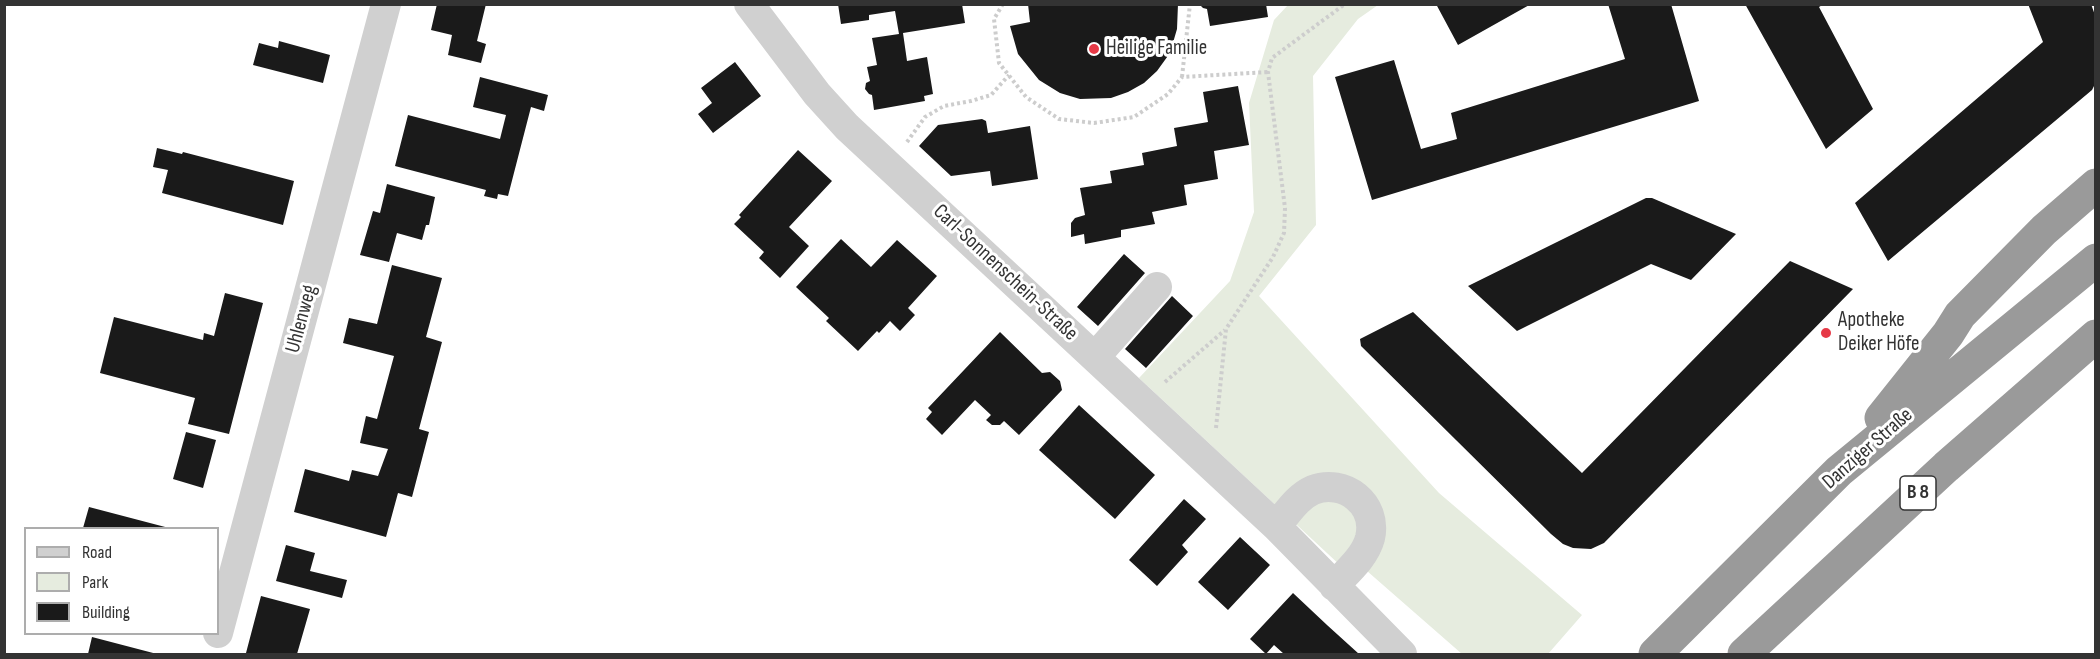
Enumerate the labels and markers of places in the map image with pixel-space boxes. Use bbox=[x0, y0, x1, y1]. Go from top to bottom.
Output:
place label: Heilige Familie bbox=[1106, 36, 1207, 62]
marker: Heilige Familie bbox=[1087, 42, 1101, 56]
place label: Apotheke Deiker Höfe bbox=[1838, 308, 1920, 358]
marker: Apotheke Deiker Höfe bbox=[1819, 326, 1833, 340]

